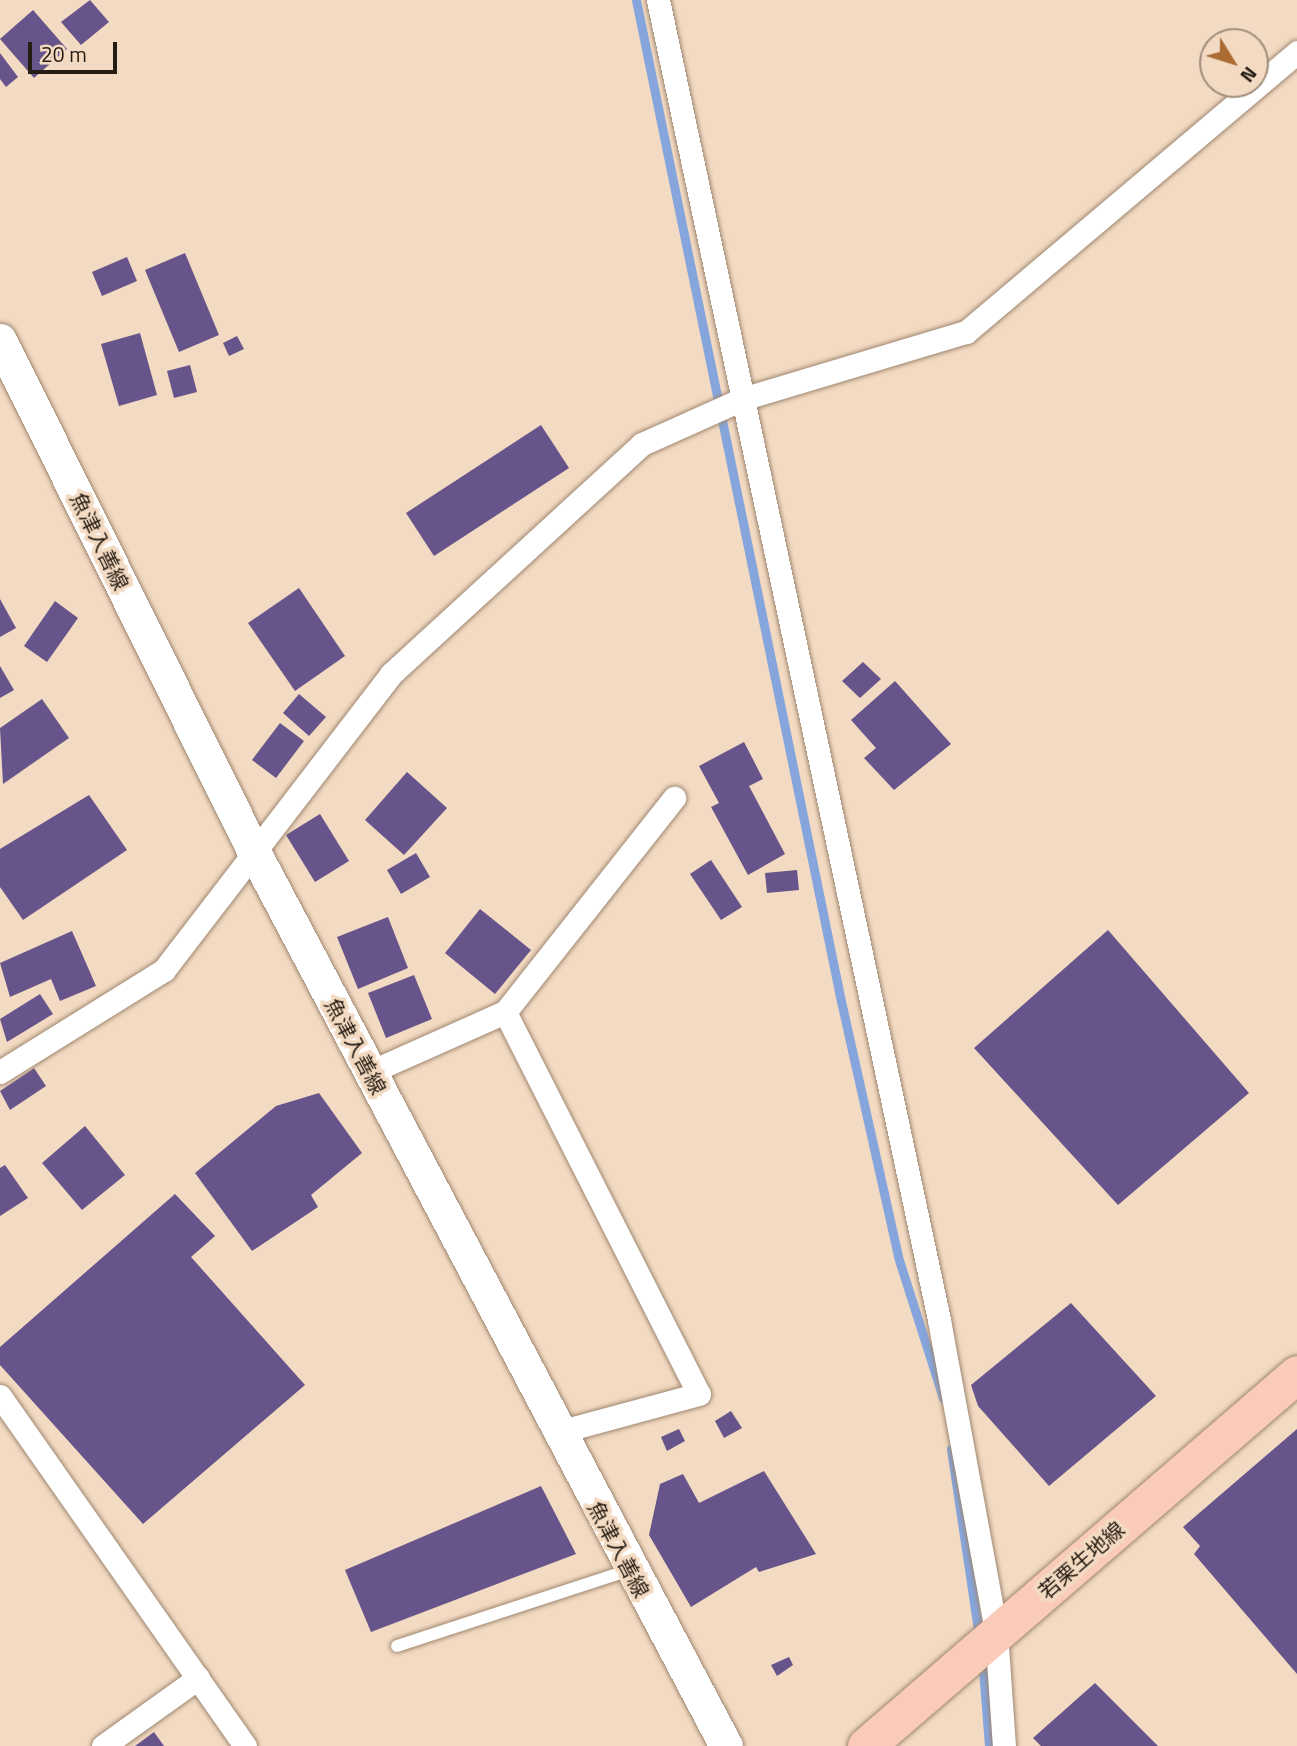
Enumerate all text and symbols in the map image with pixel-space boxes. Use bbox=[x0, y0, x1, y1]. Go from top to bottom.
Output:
scale bar bbox=[32, 28, 121, 72]
north arrow bbox=[1199, 28, 1269, 98]
text: 20 m bbox=[41, 38, 87, 70]
text: N bbox=[1234, 61, 1265, 89]
street label: 魚津入善線 bbox=[66, 488, 134, 594]
street label: 魚津入善線 bbox=[320, 994, 392, 1098]
street label: 魚津入善線 bbox=[583, 1497, 655, 1601]
street label: 若栗生地線 bbox=[1033, 1516, 1129, 1604]

